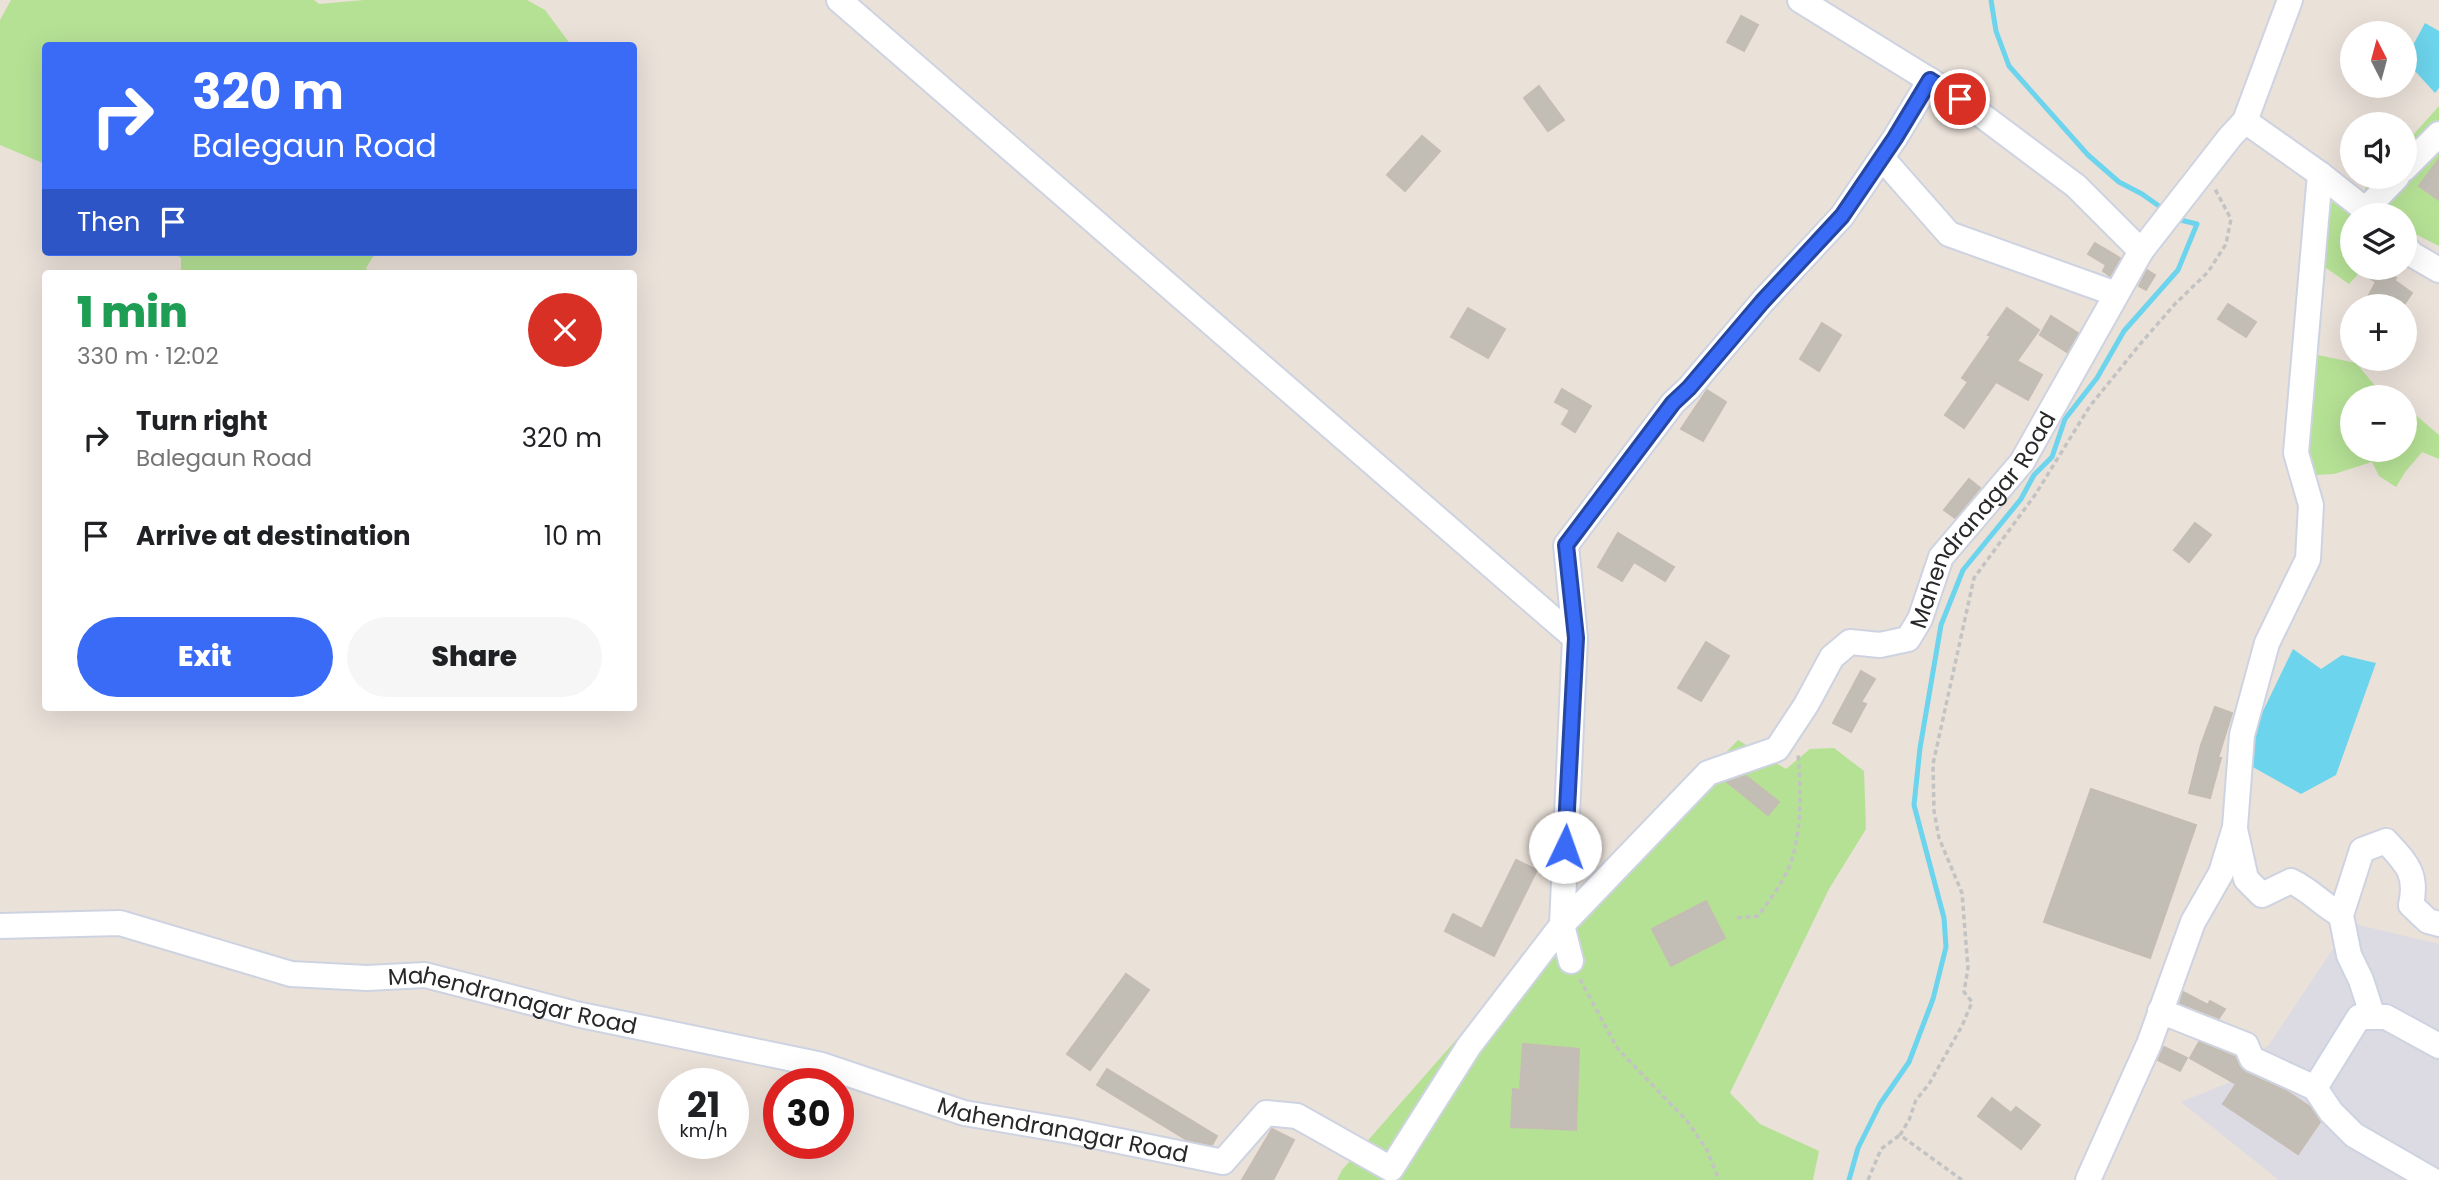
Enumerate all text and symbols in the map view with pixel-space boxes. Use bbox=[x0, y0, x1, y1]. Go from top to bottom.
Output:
north arrow bbox=[2340, 21, 2417, 98]
map controls bbox=[2340, 21, 2417, 462]
text: 320 m bbox=[192, 58, 344, 126]
pin bbox=[1930, 69, 1990, 129]
icon: right bbox=[77, 70, 168, 161]
icon: arrive bbox=[1941, 80, 1979, 118]
button: sound bbox=[2340, 112, 2417, 189]
text: Balegaun Road bbox=[192, 123, 437, 168]
icon: arrive bbox=[154, 203, 192, 241]
button: layers bbox=[2340, 203, 2417, 280]
text: Then bbox=[77, 204, 140, 240]
text: 1 min bbox=[77, 283, 188, 342]
button: close bbox=[528, 293, 602, 367]
button: + bbox=[2340, 294, 2417, 371]
text: 330 m · 12:02 bbox=[77, 340, 219, 372]
button: − bbox=[2340, 385, 2417, 462]
text: Turn right bbox=[136, 403, 268, 439]
street label: Mahendranagar Road bbox=[1902, 406, 2063, 633]
icon: right bbox=[77, 419, 115, 457]
text: 320 m bbox=[522, 420, 602, 456]
text: Balegaun Road bbox=[136, 442, 312, 474]
icon: arrive bbox=[77, 517, 115, 555]
text: Arrive at destination bbox=[136, 518, 411, 554]
text: 10 m bbox=[544, 518, 602, 554]
button: Exit bbox=[77, 617, 333, 697]
button: Share bbox=[347, 617, 602, 697]
position arrow bbox=[1528, 810, 1602, 884]
street label: Mahendranagar Road bbox=[387, 959, 640, 1042]
speed limit sign: 30 bbox=[763, 1068, 854, 1159]
text: 21 bbox=[687, 1080, 720, 1129]
street label: Mahendranagar Road bbox=[933, 1089, 1191, 1171]
text: km/h bbox=[680, 1118, 727, 1143]

